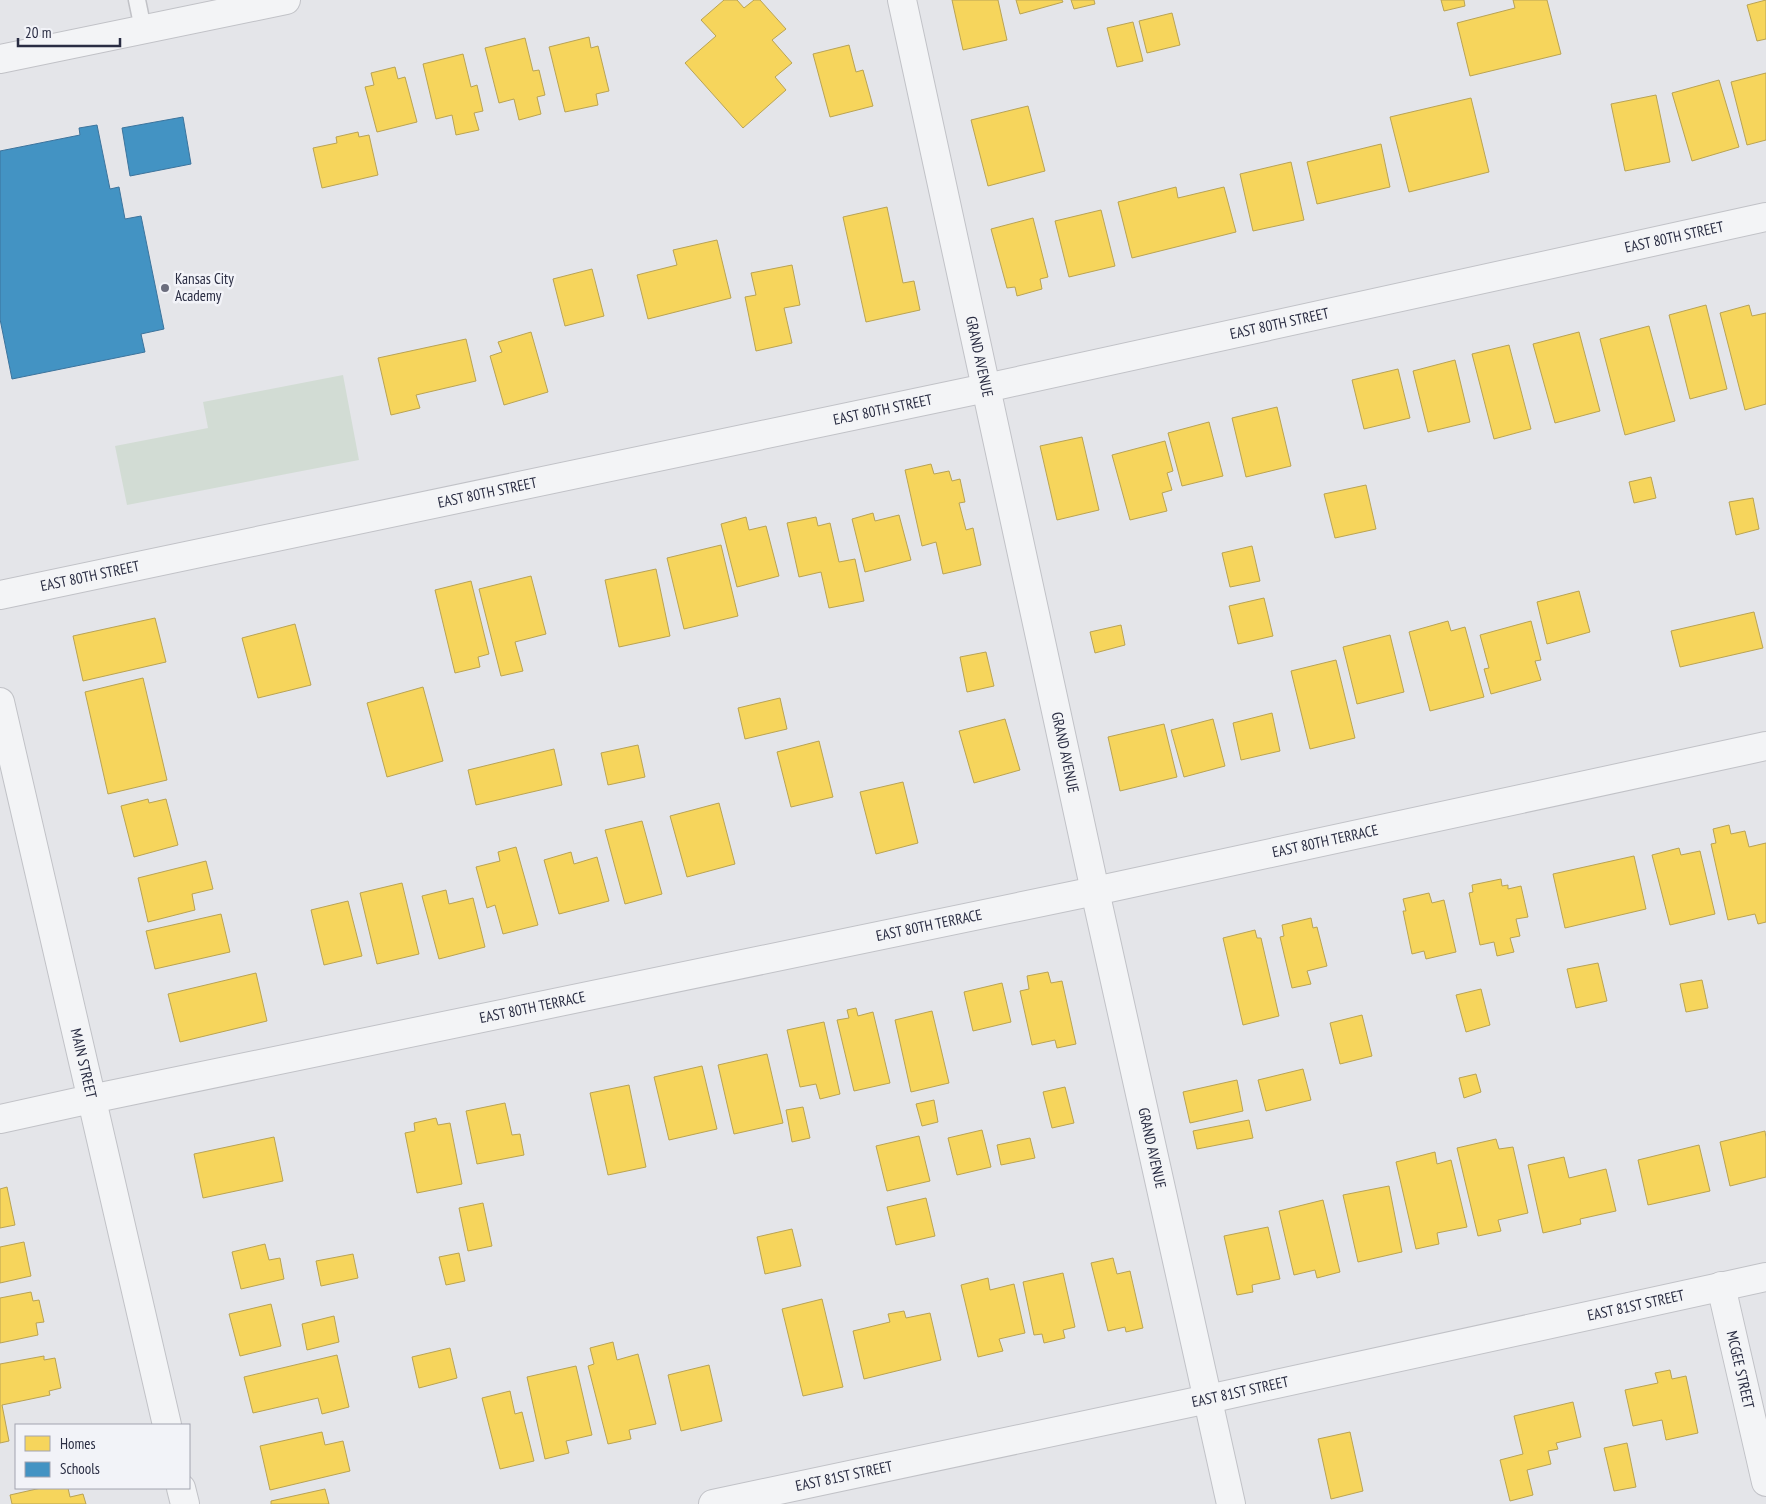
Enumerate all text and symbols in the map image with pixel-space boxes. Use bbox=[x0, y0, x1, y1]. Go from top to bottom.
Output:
scale bar bbox=[18, 15, 120, 47]
text: 20 m bbox=[25, 23, 51, 42]
street label: EAST 80TH STREET bbox=[1623, 217, 1726, 257]
place label: Kansas City Academy bbox=[175, 269, 234, 305]
marker: Kansas City Academy bbox=[159, 282, 171, 294]
street label: EAST 80TH STREET bbox=[1228, 303, 1331, 343]
street label: GRAND AVENUE bbox=[962, 314, 998, 399]
street label: EAST 80TH STREET bbox=[831, 389, 934, 429]
street label: EAST 80TH STREET bbox=[436, 472, 539, 512]
street label: EAST 80TH STREET bbox=[39, 556, 141, 595]
street label: GRAND AVENUE bbox=[1047, 710, 1084, 795]
street label: EAST 80TH TERRACE bbox=[1270, 820, 1380, 861]
street label: EAST 80TH TERRACE bbox=[874, 905, 984, 945]
street label: EAST 80TH TERRACE bbox=[478, 987, 587, 1027]
street label: MAIN STREET bbox=[67, 1026, 101, 1101]
street label: GRAND AVENUE bbox=[1134, 1106, 1171, 1190]
street label: EAST 81ST STREET bbox=[1586, 1285, 1686, 1325]
street label: MCGEE STREET bbox=[1723, 1329, 1759, 1411]
street label: EAST 81ST STREET bbox=[1190, 1372, 1291, 1411]
legend bbox=[15, 1424, 190, 1489]
text: Homes bbox=[60, 1434, 96, 1453]
street label: EAST 81ST STREET bbox=[794, 1456, 895, 1495]
text: Schools bbox=[60, 1459, 100, 1478]

